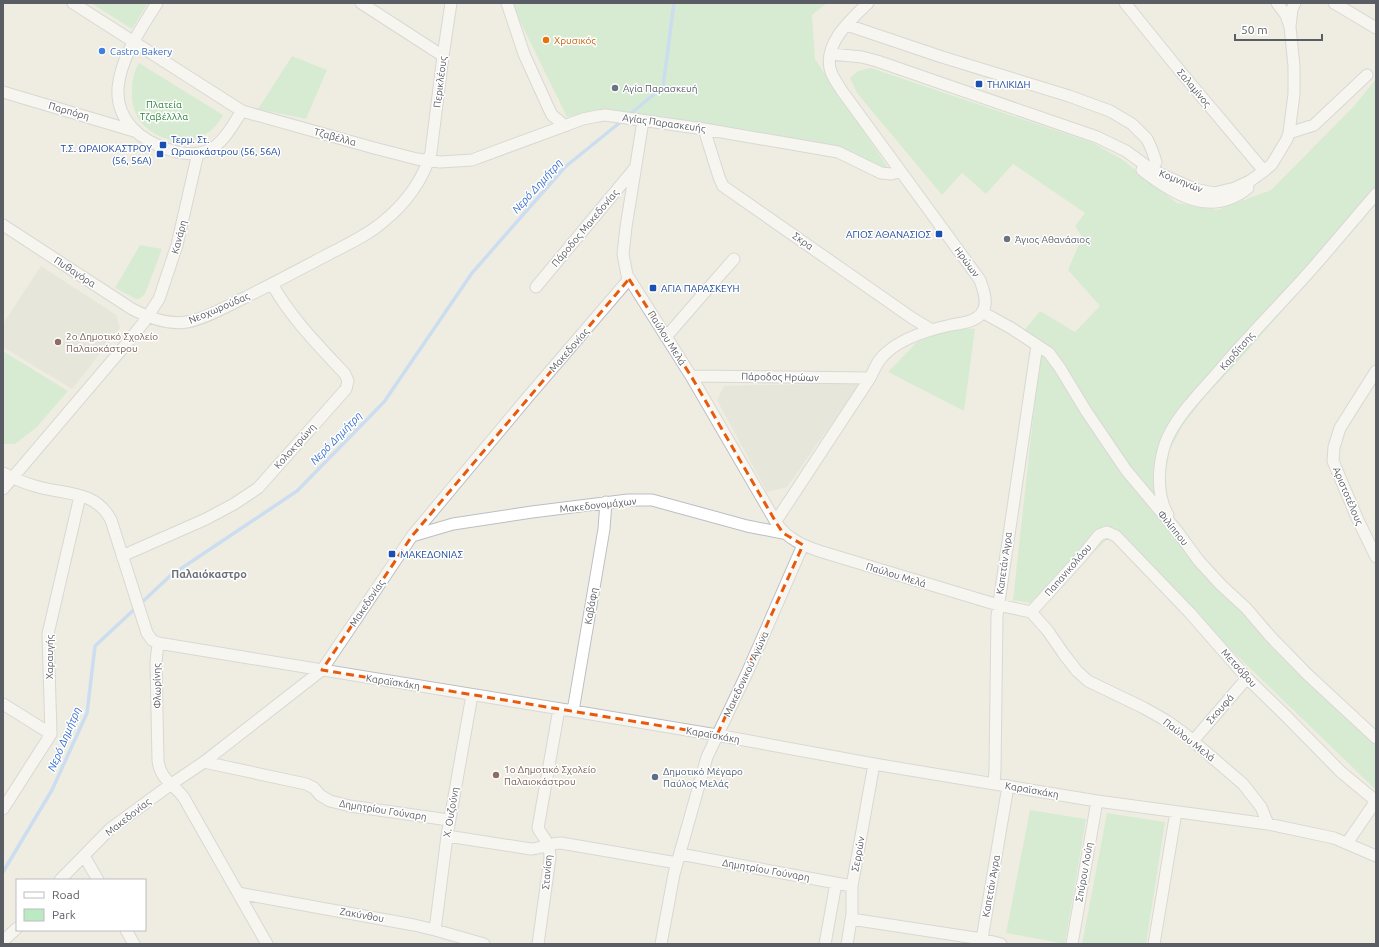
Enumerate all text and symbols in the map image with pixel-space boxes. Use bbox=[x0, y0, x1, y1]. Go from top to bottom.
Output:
scale bar bbox=[1235, 16, 1322, 42]
text: 50 m bbox=[1241, 23, 1268, 36]
marker: Χρυσικός bbox=[541, 35, 551, 45]
place label: Χρυσικός bbox=[554, 35, 596, 46]
marker: Castro Bakery bbox=[97, 46, 107, 56]
place label: Castro Bakery bbox=[110, 46, 172, 57]
street label: Περικλέους bbox=[431, 55, 449, 108]
street label: Σαλαμίνος bbox=[1175, 67, 1213, 110]
marker: ΤΗΛΙΚΙΔΗ bbox=[974, 79, 984, 89]
place label: ΤΗΛΙΚΙΔΗ bbox=[987, 79, 1030, 90]
marker: Αγία Παρασκευή bbox=[610, 83, 620, 93]
place label: Αγία Παρασκευή bbox=[623, 83, 698, 94]
park label: Πλατεία Τζαβέλλλα bbox=[140, 99, 188, 123]
street label: Παρπόρη bbox=[47, 100, 91, 122]
street label: Αγίας Παρασκευής bbox=[622, 112, 707, 134]
street label: Τζαβέλλα bbox=[312, 126, 357, 149]
place label: Τερμ. Στ. Ωραιοκάστρου (56, 56Α) bbox=[171, 134, 281, 157]
marker: Τερμ. Στ. Ωραιοκάστρου (56, 56Α) bbox=[158, 140, 168, 150]
place label: Τ.Σ. ΩΡΑΙΟΚΑΣΤΡΟΥ (56, 56Α) bbox=[61, 143, 152, 166]
marker: Τ.Σ. ΩΡΑΙΟΚΑΣΤΡΟΥ (56, 56Α) bbox=[155, 149, 165, 159]
water label: Νερό Δημήτρη bbox=[510, 156, 564, 216]
street label: Κομνηνών bbox=[1158, 167, 1205, 195]
street label: Πάροδος Μακεδονίας bbox=[549, 187, 621, 269]
street label: Κανάρη bbox=[169, 219, 189, 255]
place label: ΑΓΙΟΣ ΑΘΑΝΑΣΙΟΣ bbox=[846, 229, 931, 240]
marker: ΑΓΙΟΣ ΑΘΑΝΑΣΙΟΣ bbox=[934, 229, 944, 239]
street label: Σκρα bbox=[791, 230, 815, 252]
marker: Άγιος Αθανάσιος bbox=[1002, 234, 1012, 244]
place label: Άγιος Αθανάσιος bbox=[1015, 234, 1090, 245]
street label: Ηρώων bbox=[952, 245, 982, 279]
street label: Πυθαγόρα bbox=[52, 255, 98, 289]
marker: ΑΓΙΑ ΠΑΡΑΣΚΕΥΗ bbox=[648, 283, 658, 293]
place label: ΑΓΙΑ ΠΑΡΑΣΚΕΥΗ bbox=[661, 283, 739, 294]
street label: Νεοχωρούδας bbox=[187, 290, 251, 326]
street label: Παύλου Μελά bbox=[646, 309, 688, 367]
street label: Μακεδονίας bbox=[547, 326, 591, 374]
street label: Καρδίτσης bbox=[1217, 329, 1257, 372]
place label: 2ο Δημοτικό Σχολείο Παλαιοκάστρου bbox=[66, 331, 158, 354]
marker: 2ο Δημοτικό Σχολείο Παλαιοκάστρου bbox=[53, 337, 63, 347]
street label: Πάροδος Ηρώων bbox=[741, 371, 819, 383]
water label: Νερό Δημήτρη bbox=[308, 409, 364, 467]
street label: Κολοκτρώνη bbox=[272, 421, 318, 471]
street label: Αριστοτέλους bbox=[1331, 465, 1365, 527]
street label: Μακεδονομάχων bbox=[559, 495, 637, 515]
street label: Φιλίππου bbox=[1156, 508, 1190, 548]
street label: Καπετάν Άγρα bbox=[994, 531, 1014, 595]
street label: Παπανικολάου bbox=[1042, 542, 1094, 598]
marker: ΜΑΚΕΔΟΝΙΑΣ bbox=[387, 549, 397, 559]
place label: ΜΑΚΕΔΟΝΙΑΣ bbox=[400, 549, 463, 560]
street label: Παύλου Μελά bbox=[865, 561, 927, 589]
district label: Παλαιόκαστρο bbox=[171, 568, 247, 580]
street label: Μακεδονίας bbox=[347, 577, 387, 629]
street label: Καβάφη bbox=[582, 587, 600, 625]
street label: Μακεδονικού Αγώνα bbox=[721, 630, 771, 718]
street label: Χαραυγής bbox=[44, 634, 55, 679]
street label: Μετσόβου bbox=[1219, 647, 1259, 689]
street label: Φλωρίνης bbox=[151, 663, 163, 709]
street label: Καραϊσκάκη bbox=[365, 672, 421, 692]
street label: Σκουφά bbox=[1204, 692, 1236, 726]
water label: Νερό Δημήτρη bbox=[45, 705, 83, 773]
street label: Παύλου Μελά bbox=[1161, 717, 1217, 763]
street label: Καραϊσκάκη bbox=[685, 725, 741, 745]
place label: 1ο Δημοτικό Σχολείο Παλαιοκάστρου bbox=[504, 764, 596, 787]
place label: Δημοτικό Μέγαρο Παύλος Μελάς bbox=[663, 766, 743, 789]
marker: 1ο Δημοτικό Σχολείο Παλαιοκάστρου bbox=[491, 770, 501, 780]
marker: Δημοτικό Μέγαρο Παύλος Μελάς bbox=[650, 772, 660, 782]
street label: Καραϊσκάκη bbox=[1004, 780, 1060, 800]
street label: Χ. Ουζούνη bbox=[441, 786, 462, 838]
street label: Μακεδονίας bbox=[103, 796, 153, 838]
street label: Δημητρίου Γούναρη bbox=[338, 798, 428, 822]
street label: Σερρών bbox=[849, 835, 867, 872]
street label: Σπύρου Λούη bbox=[1073, 841, 1095, 903]
street label: Στανίση bbox=[540, 854, 554, 890]
street label: Καπετάν Άγρα bbox=[980, 854, 1002, 918]
street label: Δημητρίου Γούναρη bbox=[721, 857, 811, 883]
legend bbox=[16, 879, 146, 931]
text: Road bbox=[52, 888, 80, 901]
street label: Ζακύνθου bbox=[339, 906, 385, 924]
text: Park bbox=[52, 908, 76, 921]

